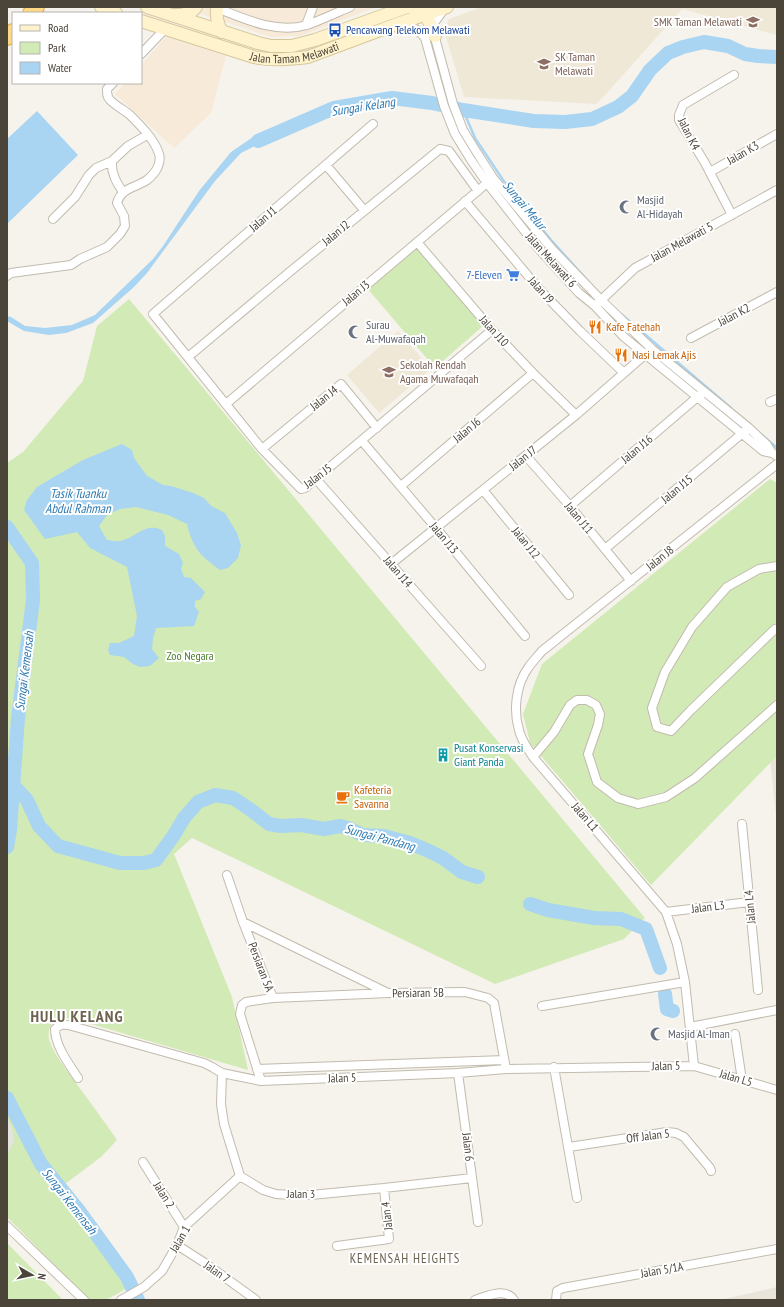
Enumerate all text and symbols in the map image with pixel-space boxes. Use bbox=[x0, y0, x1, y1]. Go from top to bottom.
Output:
legend bbox=[12, 12, 142, 84]
place label: SMK Taman Melawati bbox=[654, 14, 742, 29]
school or university icon: SMK Taman Melawati bbox=[745, 14, 761, 30]
text: Road bbox=[48, 20, 68, 35]
bus stop icon: Pencawang Telekom Melawati bbox=[327, 22, 343, 38]
place label: Pencawang Telekom Melawati bbox=[346, 22, 470, 37]
street label: Jalan Taman Melawati bbox=[247, 38, 341, 66]
text: Park bbox=[48, 40, 66, 55]
place label: SK Taman Melawati bbox=[555, 49, 595, 78]
school or university icon: SK Taman Melawati bbox=[536, 56, 552, 72]
text: Water bbox=[48, 60, 73, 75]
water label: Sungai Kelang bbox=[330, 93, 397, 120]
street label: Jalan K4 bbox=[674, 114, 704, 153]
street label: Jalan K3 bbox=[723, 137, 761, 168]
water label: Sungai Melur bbox=[499, 177, 552, 235]
place label: Masjid Al-Hidayah bbox=[637, 192, 683, 221]
mosque icon: Masjid Al-Hidayah bbox=[618, 199, 634, 215]
street label: Jalan J1 bbox=[245, 203, 279, 235]
street label: Jalan J2 bbox=[318, 217, 353, 249]
street label: Jalan Melawati 5 bbox=[647, 218, 716, 265]
street label: Jalan Melawati 6 bbox=[522, 228, 580, 290]
place label: 7-Eleven bbox=[466, 267, 502, 282]
supermarket icon: 7-Eleven bbox=[505, 267, 521, 283]
street label: Jalan J9 bbox=[525, 272, 557, 306]
street label: Jalan J3 bbox=[338, 277, 373, 309]
street label: Jalan K2 bbox=[714, 300, 752, 330]
street label: Jalan J10 bbox=[476, 311, 512, 349]
place label: Surau Al-Muwafaqah bbox=[366, 317, 426, 346]
restaurant icon: Kafe Fatehah bbox=[587, 319, 603, 335]
place label: Kafe Fatehah bbox=[606, 319, 660, 334]
mosque icon: Surau Al-Muwafaqah bbox=[347, 324, 363, 340]
restaurant icon: Nasi Lemak Ajis bbox=[613, 347, 629, 363]
place label: Nasi Lemak Ajis bbox=[632, 347, 696, 362]
place label: Sekolah Rendah Agama Muwafaqah bbox=[400, 357, 479, 386]
school or university icon: Sekolah Rendah Agama Muwafaqah bbox=[381, 364, 397, 380]
street label: Jalan J4 bbox=[306, 382, 341, 414]
street label: Jalan J6 bbox=[449, 414, 484, 446]
street label: Jalan J16 bbox=[617, 431, 656, 467]
street label: Jalan J7 bbox=[505, 442, 540, 474]
street label: Jalan J5 bbox=[300, 460, 335, 492]
street label: Jalan J15 bbox=[657, 471, 696, 507]
water label: Tasik Tuanku Abdul Rahman bbox=[45, 485, 112, 517]
street label: Jalan J11 bbox=[561, 498, 597, 537]
street label: Jalan J13 bbox=[426, 518, 462, 557]
street label: Jalan J12 bbox=[508, 523, 544, 562]
street label: Jalan J8 bbox=[642, 542, 677, 574]
street label: Jalan J14 bbox=[380, 552, 416, 591]
water label: Sungai Kemensah bbox=[11, 629, 38, 712]
park label: Zoo Negara bbox=[166, 648, 214, 663]
place label: Pusat Konservasi Giant Panda bbox=[454, 740, 523, 769]
building icon: Pusat Konservasi Giant Panda bbox=[435, 747, 451, 763]
place label: Kafeteria Savanna bbox=[354, 782, 391, 811]
cafe icon: Kafeteria Savanna bbox=[335, 789, 351, 805]
street label: Jalan L1 bbox=[568, 798, 602, 834]
water label: Sungai Pandang bbox=[343, 820, 418, 855]
street label: Jalan L4 bbox=[741, 889, 759, 925]
street label: Jalan L3 bbox=[689, 897, 725, 916]
street label: Persiaran 5A bbox=[245, 940, 278, 994]
street label: Persiaran 5B bbox=[392, 985, 444, 1000]
district label: HULU KELANG bbox=[31, 1006, 123, 1026]
mosque icon: Masjid Al-Iman bbox=[649, 1026, 665, 1042]
place label: Masjid Al-Iman bbox=[668, 1026, 730, 1041]
street label: Jalan 5 bbox=[651, 1058, 680, 1073]
street label: Jalan L5 bbox=[717, 1065, 754, 1089]
street label: Jalan 5 bbox=[326, 1070, 356, 1086]
street label: Off Jalan 5 bbox=[625, 1125, 671, 1146]
street label: Jalan 6 bbox=[459, 1131, 478, 1162]
water label: Sungai Kemensah bbox=[38, 1165, 102, 1239]
street label: Jalan 2 bbox=[150, 1178, 178, 1211]
street label: Jalan 3 bbox=[286, 1186, 315, 1201]
street label: Jalan 4 bbox=[377, 1201, 396, 1232]
street label: Jalan 1 bbox=[165, 1223, 193, 1256]
district label: KEMENSAH HEIGHTS bbox=[350, 1250, 460, 1267]
north arrow bbox=[12, 1255, 52, 1295]
street label: Jalan 7 bbox=[200, 1257, 233, 1286]
street label: Jalan 5/1A bbox=[638, 1258, 685, 1281]
text: N bbox=[34, 1273, 49, 1281]

